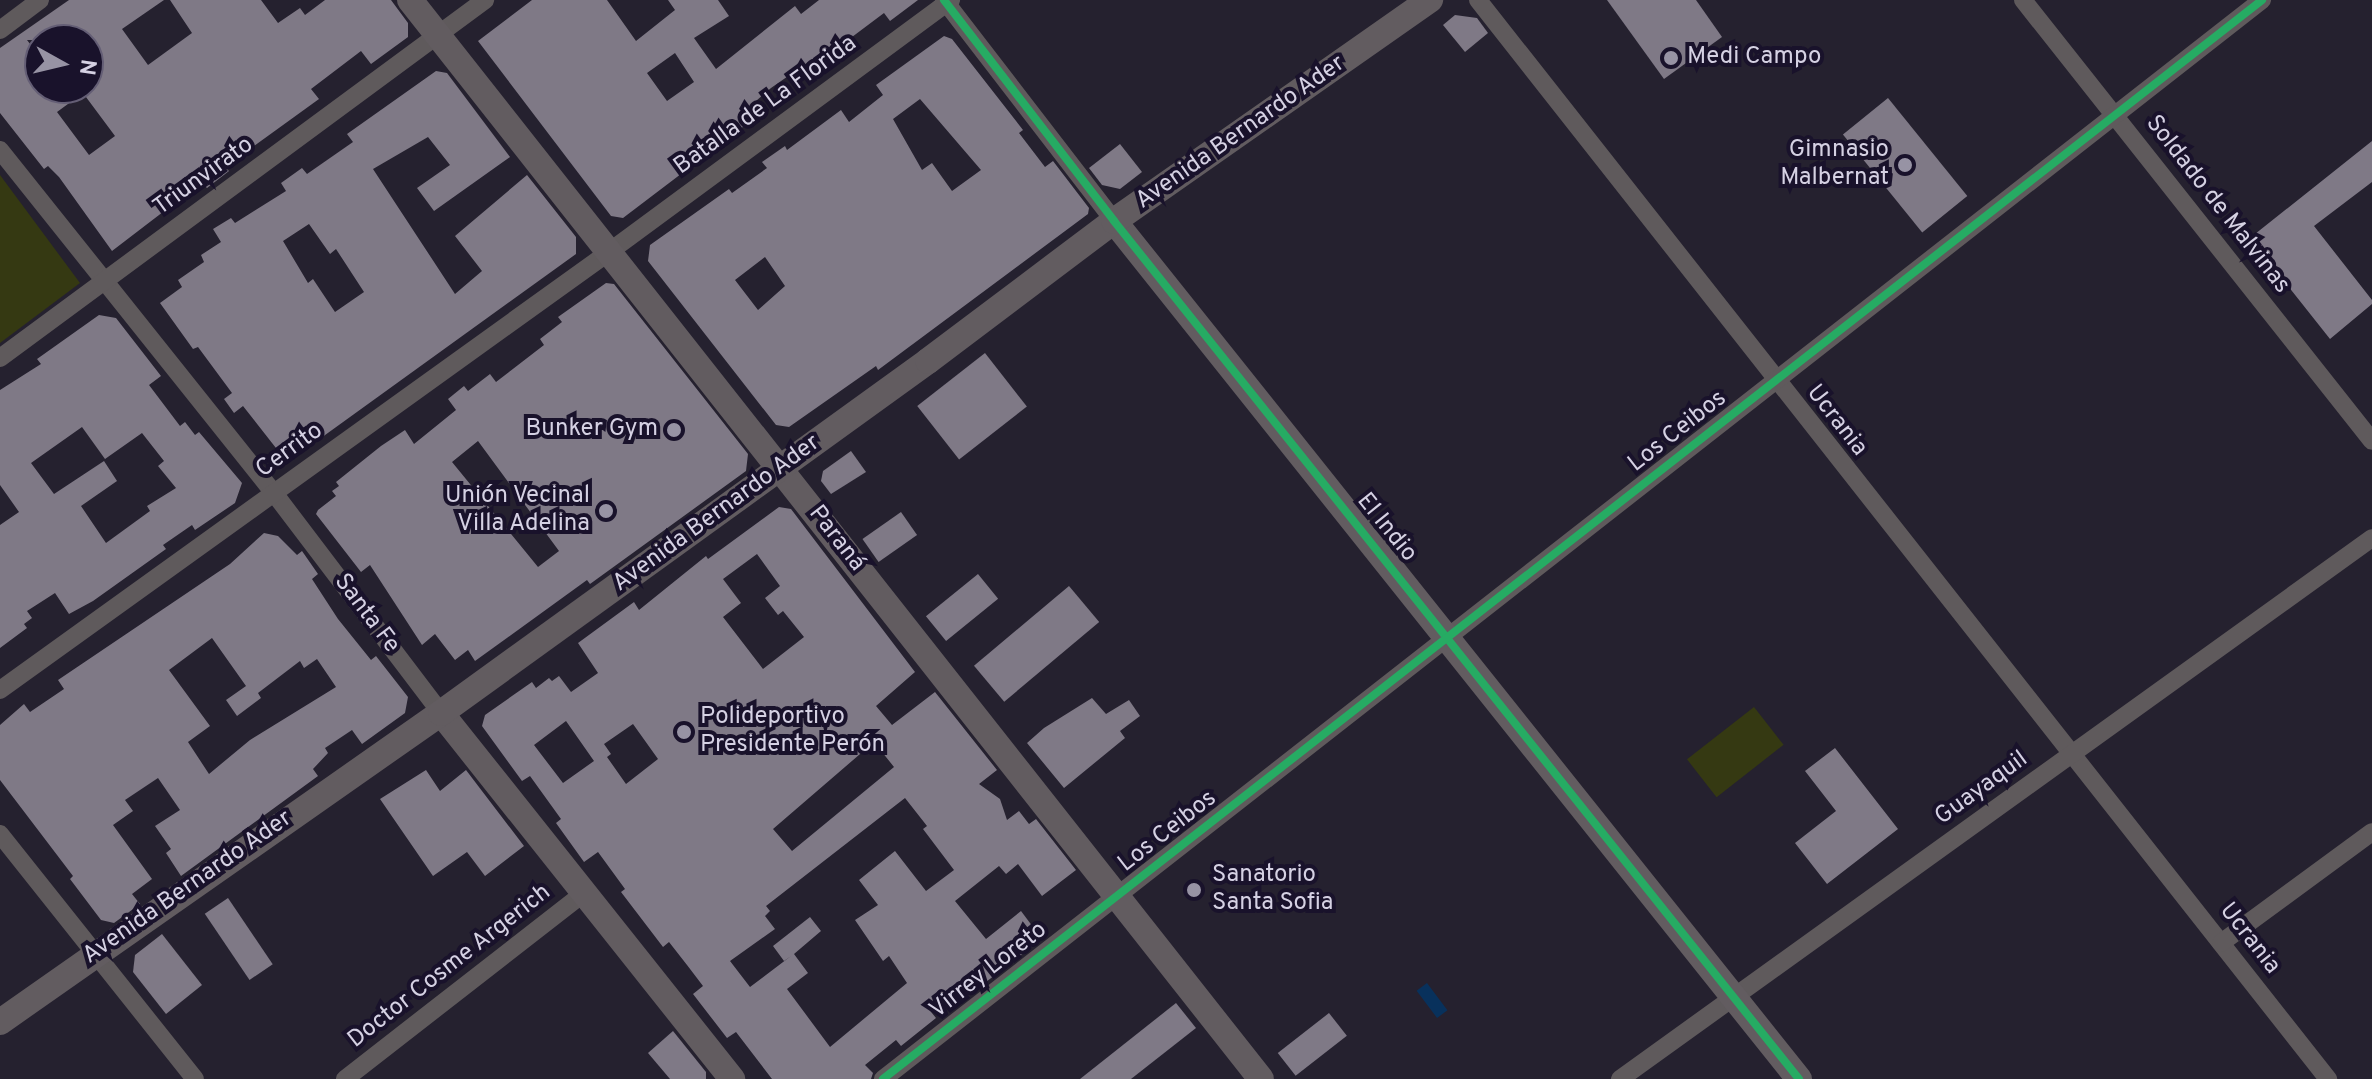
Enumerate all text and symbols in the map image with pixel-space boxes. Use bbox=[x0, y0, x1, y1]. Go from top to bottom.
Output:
north arrow bbox=[24, 24, 104, 104]
street label: Batalla de La Florida bbox=[669, 30, 863, 182]
place label: Medi Campo bbox=[1687, 44, 1821, 72]
marker: Medi Campo bbox=[1662, 49, 1680, 67]
street label: Avenida Bernardo Ader bbox=[1130, 50, 1352, 216]
text: N bbox=[72, 57, 101, 77]
street label: Soldado de Malvinas bbox=[2139, 110, 2295, 300]
street label: Triunvirato bbox=[149, 131, 259, 223]
place label: Gimnasio Malbernat bbox=[1780, 137, 1889, 193]
marker: Gimnasio Malbernat bbox=[1896, 156, 1914, 174]
street label: Ucrania bbox=[1799, 380, 1873, 462]
street label: Los Ceibos bbox=[1623, 385, 1733, 479]
place label: Bunker Gym bbox=[526, 416, 658, 444]
street label: Cerrito bbox=[251, 417, 329, 485]
marker: Bunker Gym bbox=[665, 421, 683, 439]
street label: Avenida Bernardo Ader bbox=[607, 429, 827, 599]
place label: Unión Vecinal Villa Adelina bbox=[444, 483, 590, 539]
street label: El Indio bbox=[1350, 488, 1422, 568]
street label: Paraná bbox=[801, 500, 871, 578]
marker: Unión Vecinal Villa Adelina bbox=[597, 502, 615, 520]
street label: Santa Fe bbox=[327, 569, 405, 659]
place label: Polideportivo Presidente Perón bbox=[700, 704, 885, 760]
marker: Polideportivo Presidente Perón bbox=[675, 723, 693, 741]
street label: Guayaquil bbox=[1930, 746, 2034, 832]
street label: Los Ceibos bbox=[1113, 785, 1223, 879]
street label: Avenida Bernardo Ader bbox=[77, 805, 299, 971]
place label: Sanatorio Santa Sofia bbox=[1212, 862, 1333, 918]
street label: Doctor Cosme Argerich bbox=[342, 879, 558, 1055]
marker: Sanatorio Santa Sofia bbox=[1183, 879, 1205, 901]
street label: Ucrania bbox=[2212, 898, 2286, 980]
street label: Virrey Loreto bbox=[925, 916, 1053, 1026]

